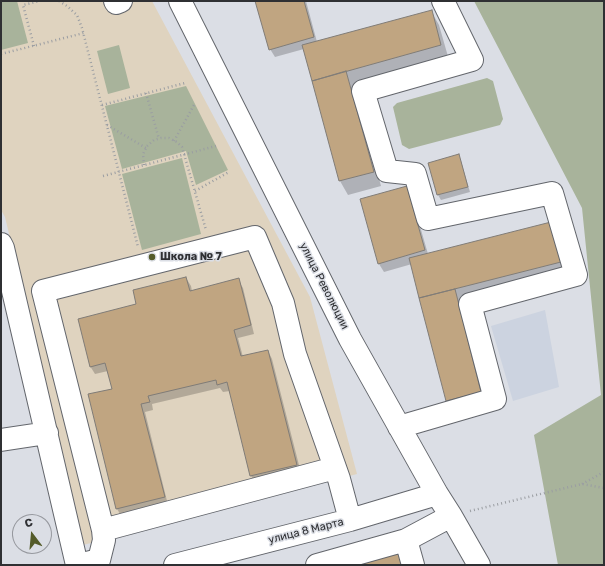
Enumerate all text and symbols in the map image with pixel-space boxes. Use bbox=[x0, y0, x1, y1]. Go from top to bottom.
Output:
street label: улица Революции bbox=[296, 241, 352, 331]
place label: Школа № 7 bbox=[160, 250, 222, 264]
marker: Школа № 7 bbox=[147, 252, 157, 262]
north arrow bbox=[12, 514, 52, 554]
street label: улица 8 Марта bbox=[267, 515, 345, 547]
text: С bbox=[23, 516, 34, 530]

